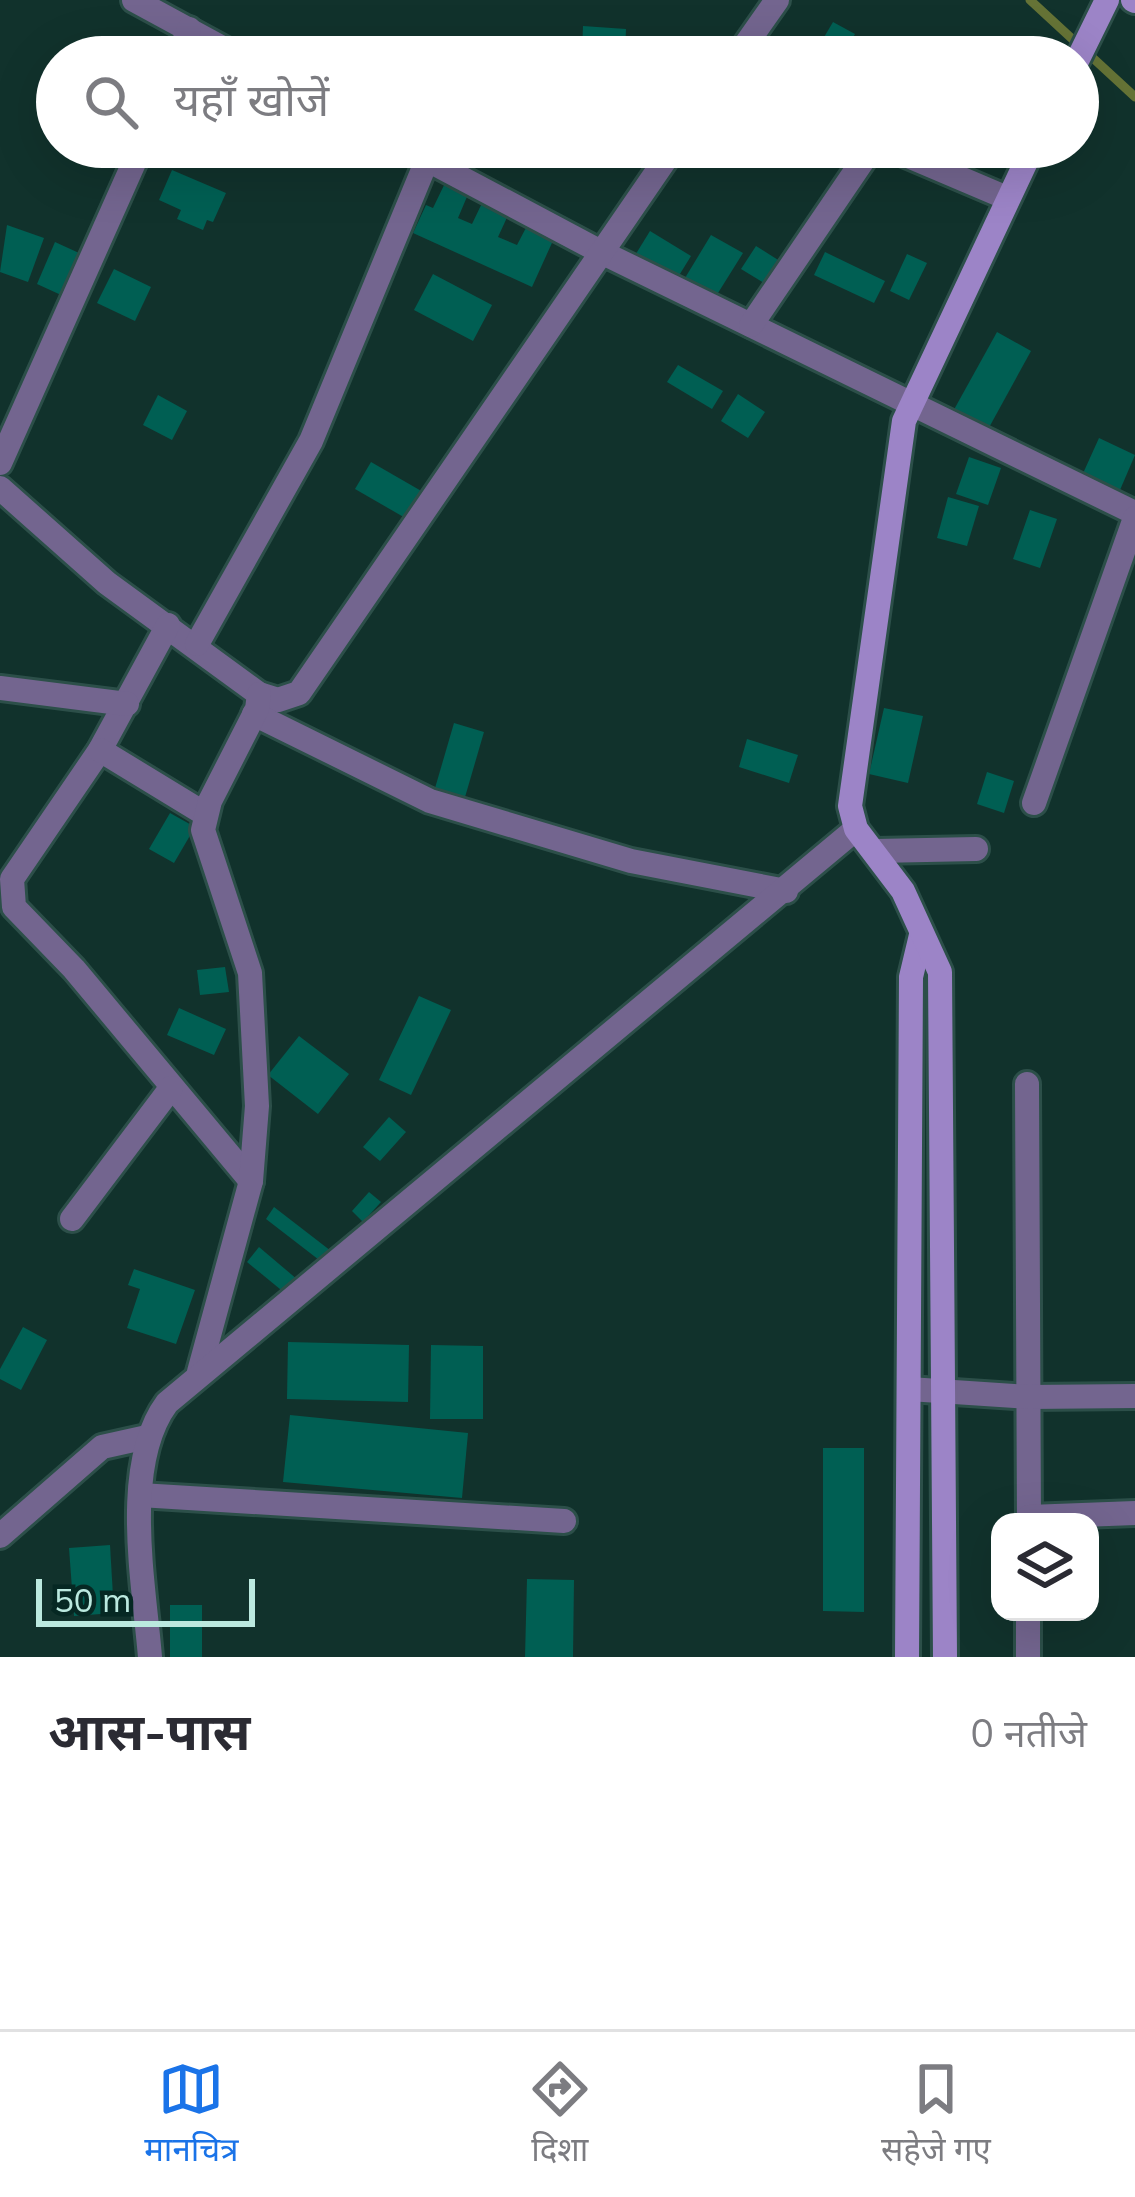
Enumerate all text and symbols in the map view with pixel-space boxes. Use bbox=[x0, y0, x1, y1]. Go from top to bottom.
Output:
search box bbox=[36, 36, 1099, 168]
icon: search bbox=[78, 69, 144, 135]
text: यहाँ खोजें bbox=[174, 71, 329, 127]
map controls bbox=[991, 1513, 1099, 1621]
button: layers bbox=[991, 1513, 1099, 1621]
scale bar bbox=[36, 1573, 255, 1626]
text: 50 m bbox=[54, 1579, 131, 1620]
text: आस-पास bbox=[48, 1699, 250, 1763]
text: 0 नतीजे bbox=[971, 1708, 1087, 1757]
tab: मानचित्र bbox=[144, 2056, 238, 2174]
tab: दिशा bbox=[527, 2056, 593, 2174]
tab: सहेजे गए bbox=[881, 2056, 991, 2174]

